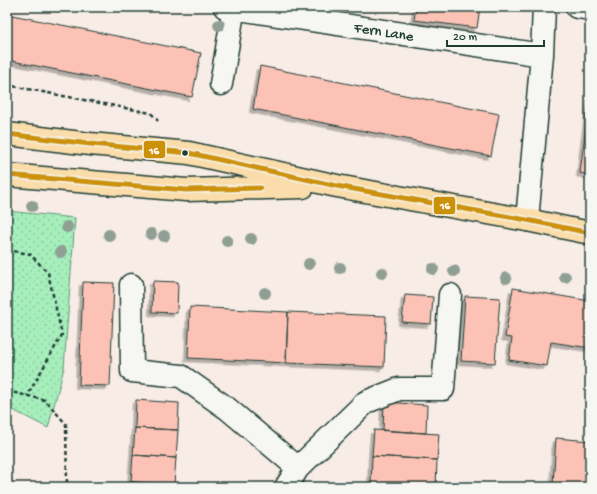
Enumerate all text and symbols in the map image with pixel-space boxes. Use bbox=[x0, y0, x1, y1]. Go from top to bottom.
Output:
street label: Fern Lane bbox=[352, 19, 415, 47]
scale bar bbox=[447, 22, 544, 48]
text: 20 m bbox=[453, 31, 478, 45]
line badge: 16 bbox=[143, 140, 166, 159]
text: 16 bbox=[148, 146, 159, 158]
unlabelled marker bbox=[180, 148, 190, 158]
line badge: 16 bbox=[433, 196, 456, 215]
text: 16 bbox=[439, 201, 450, 213]

